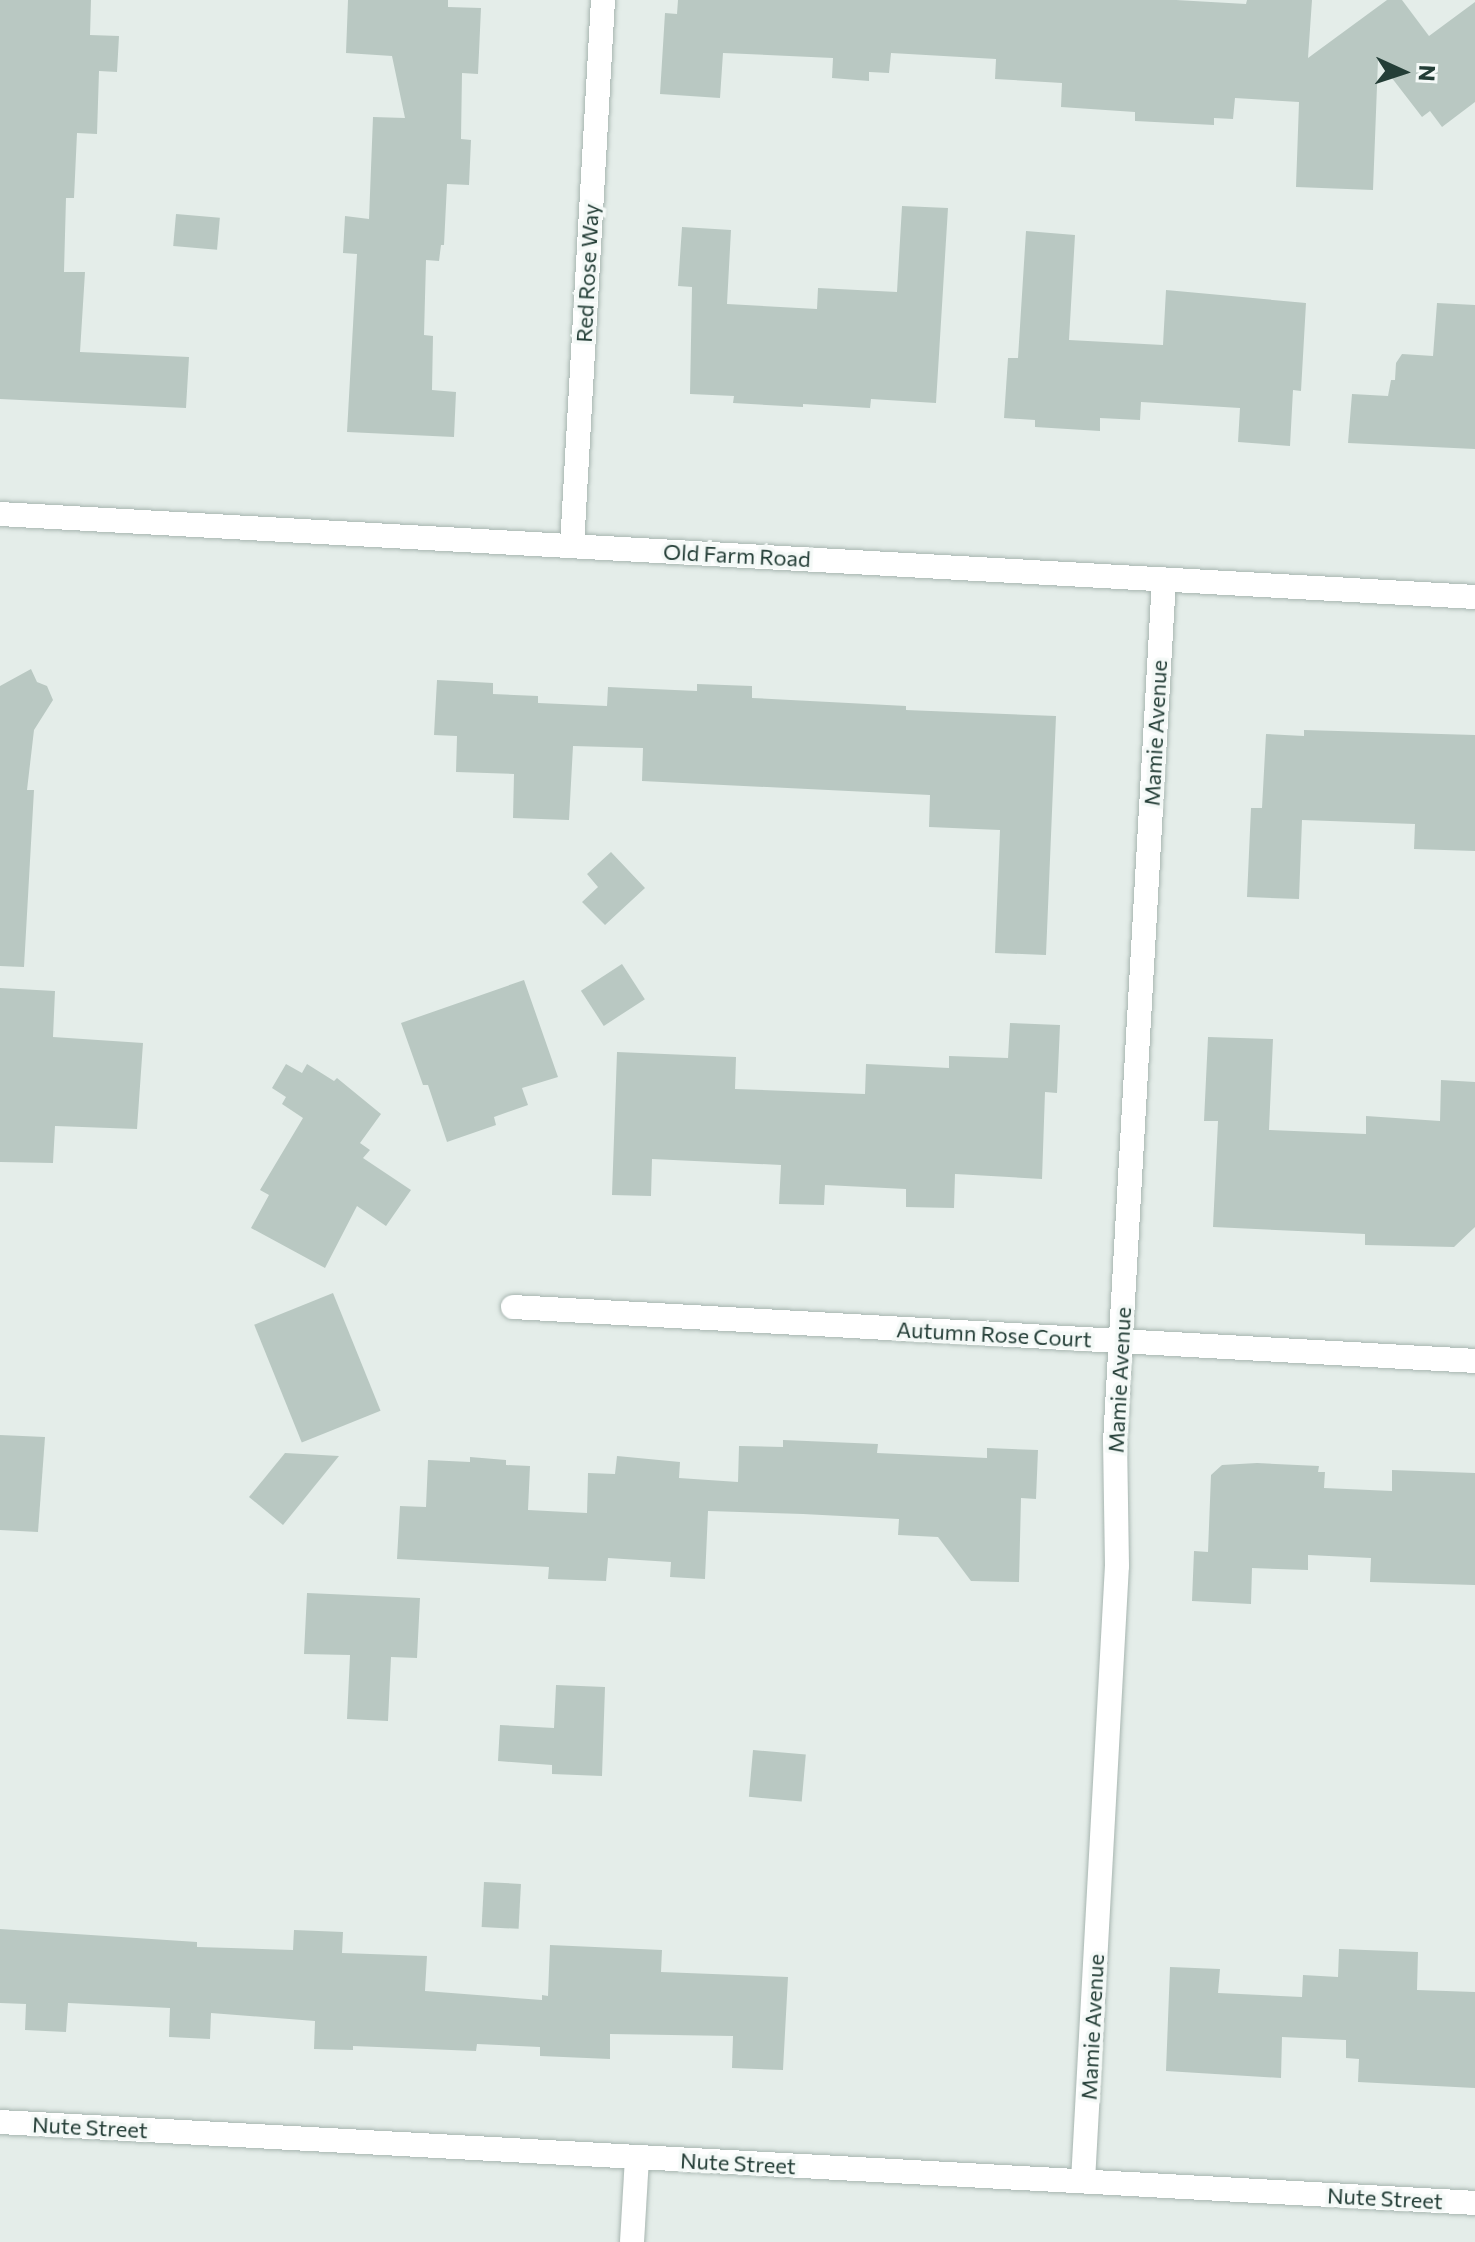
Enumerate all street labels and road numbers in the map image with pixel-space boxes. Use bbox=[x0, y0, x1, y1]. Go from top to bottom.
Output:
street label: Red Rose Way bbox=[570, 203, 604, 343]
street label: Old Farm Road bbox=[663, 538, 811, 572]
street label: Mamie Avenue bbox=[1138, 659, 1172, 807]
street label: Mamie Avenue bbox=[1102, 1306, 1136, 1454]
street label: Autumn Rose Court bbox=[896, 1316, 1092, 1352]
street label: Mamie Avenue bbox=[1075, 1953, 1109, 2101]
street label: Nute Street bbox=[32, 2111, 148, 2143]
street label: Nute Street bbox=[680, 2147, 796, 2179]
street label: Nute Street bbox=[1327, 2182, 1443, 2214]

